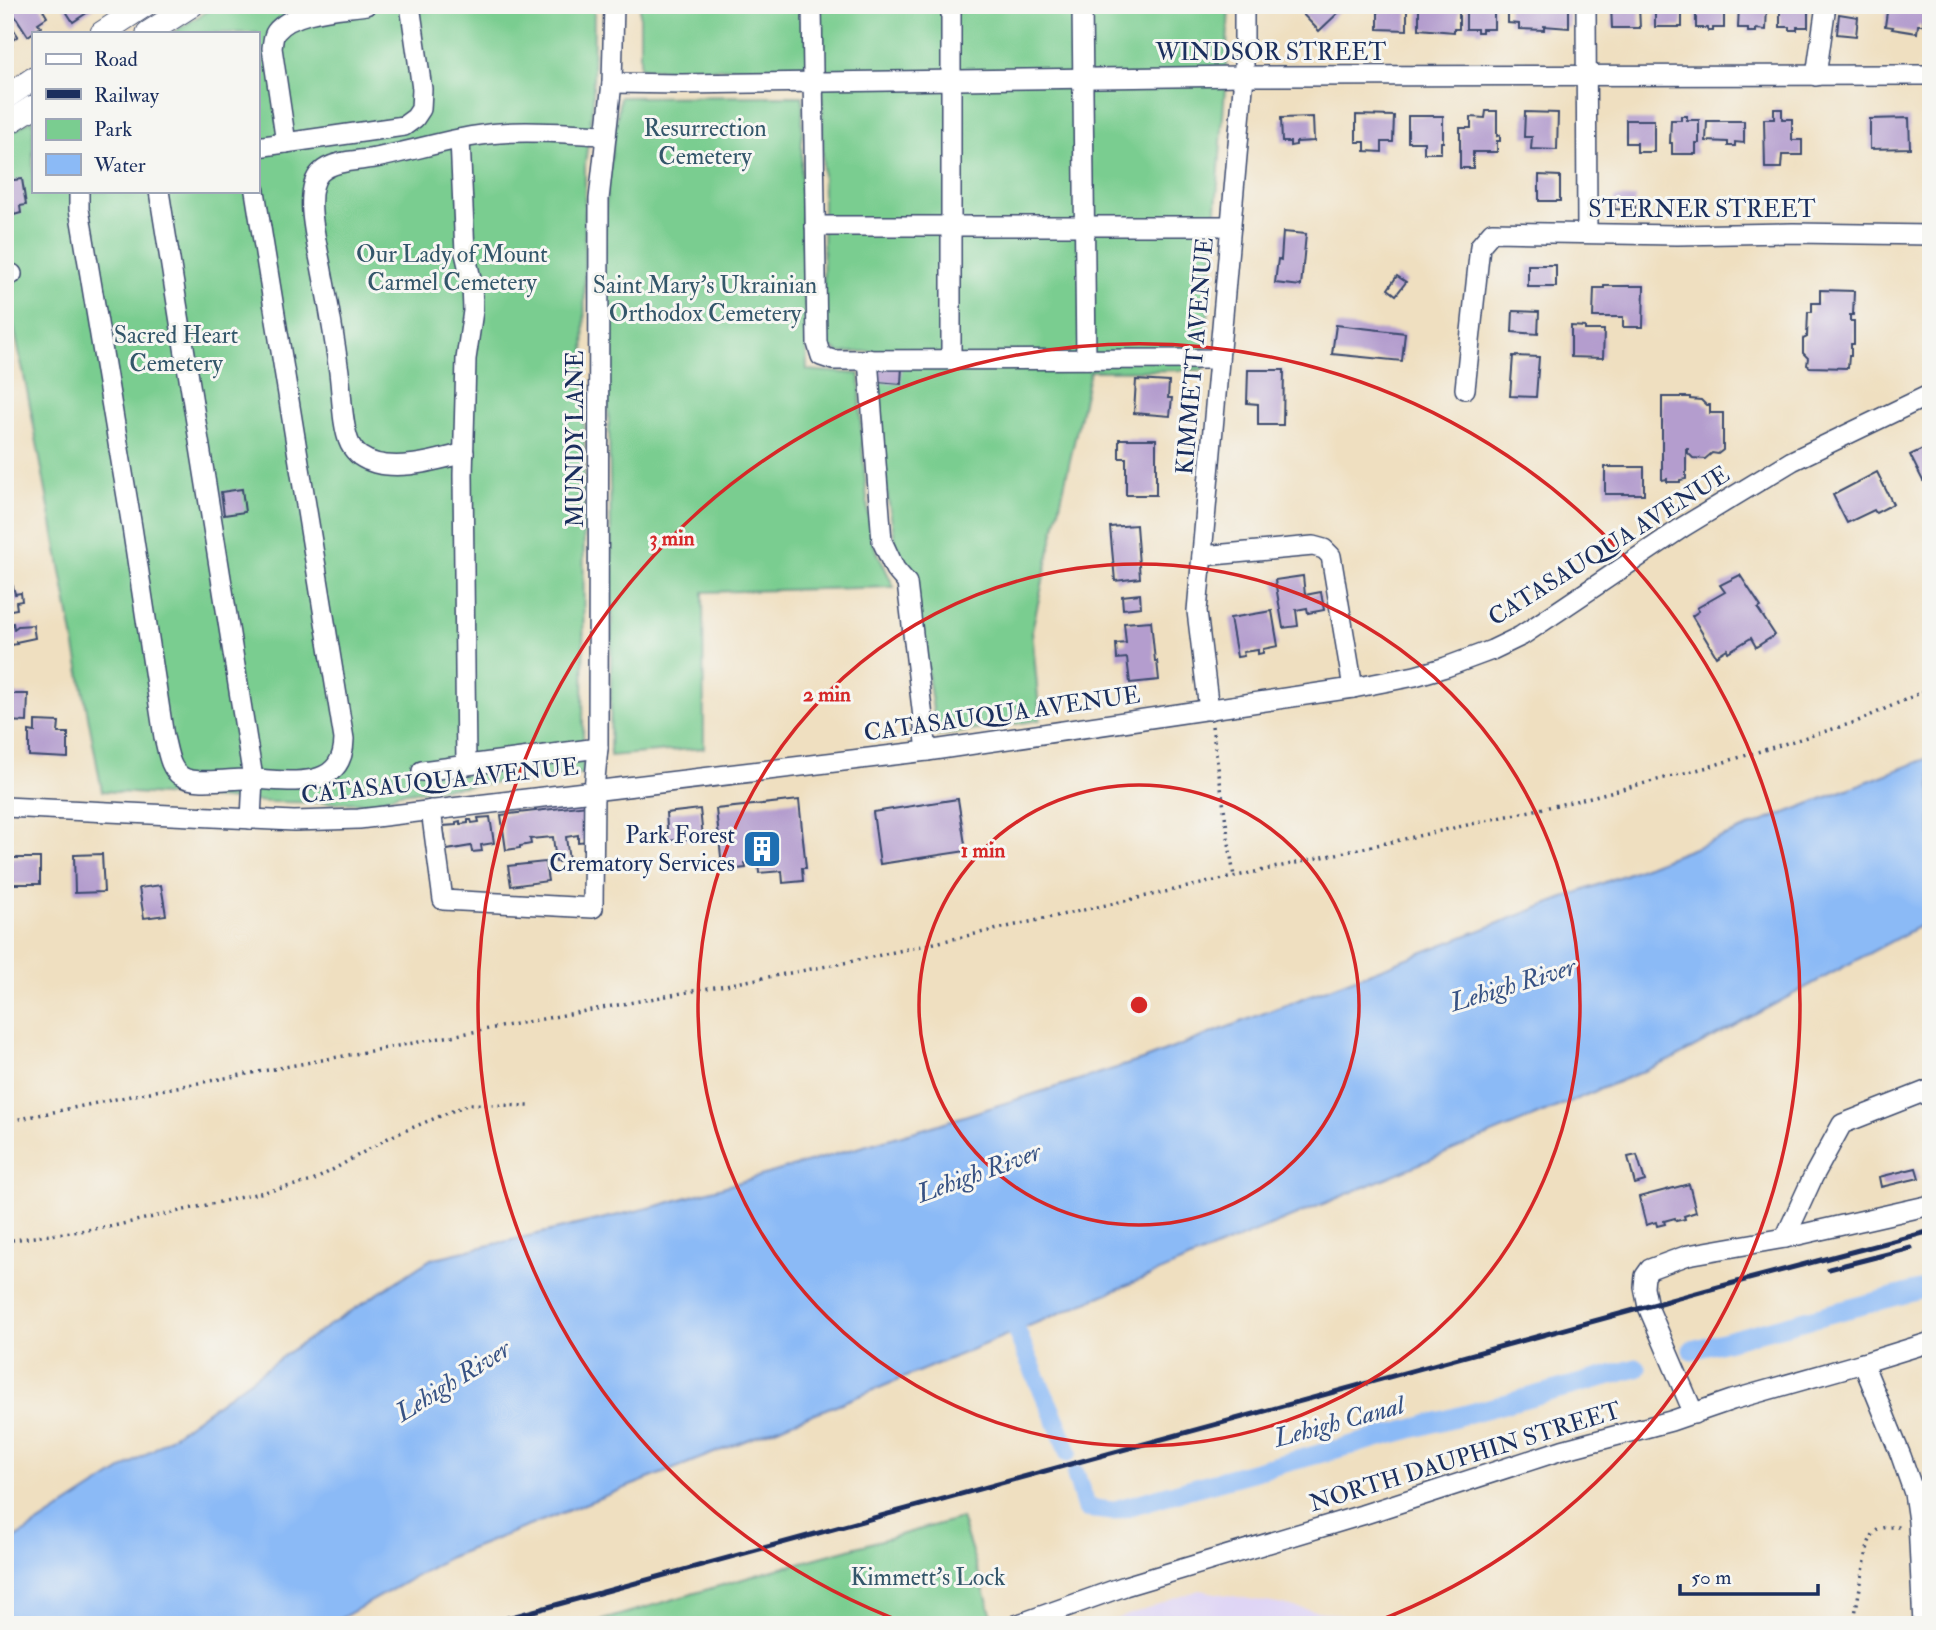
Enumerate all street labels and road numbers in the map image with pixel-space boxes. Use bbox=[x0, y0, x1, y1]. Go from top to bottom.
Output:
street label: WINDSOR STREET bbox=[1155, 37, 1387, 68]
street label: STERNER STREET bbox=[1588, 194, 1816, 225]
street label: KIMMETT AVENUE bbox=[1169, 236, 1221, 476]
street label: MUNDY LANE bbox=[560, 350, 591, 528]
street label: CATASAUQUA AVENUE bbox=[1483, 459, 1735, 633]
street label: CATASAUQUA AVENUE bbox=[862, 679, 1142, 749]
street label: CATASAUQUA AVENUE bbox=[300, 751, 580, 811]
street label: NORTH DAUPHIN STREET bbox=[1305, 1395, 1625, 1519]

